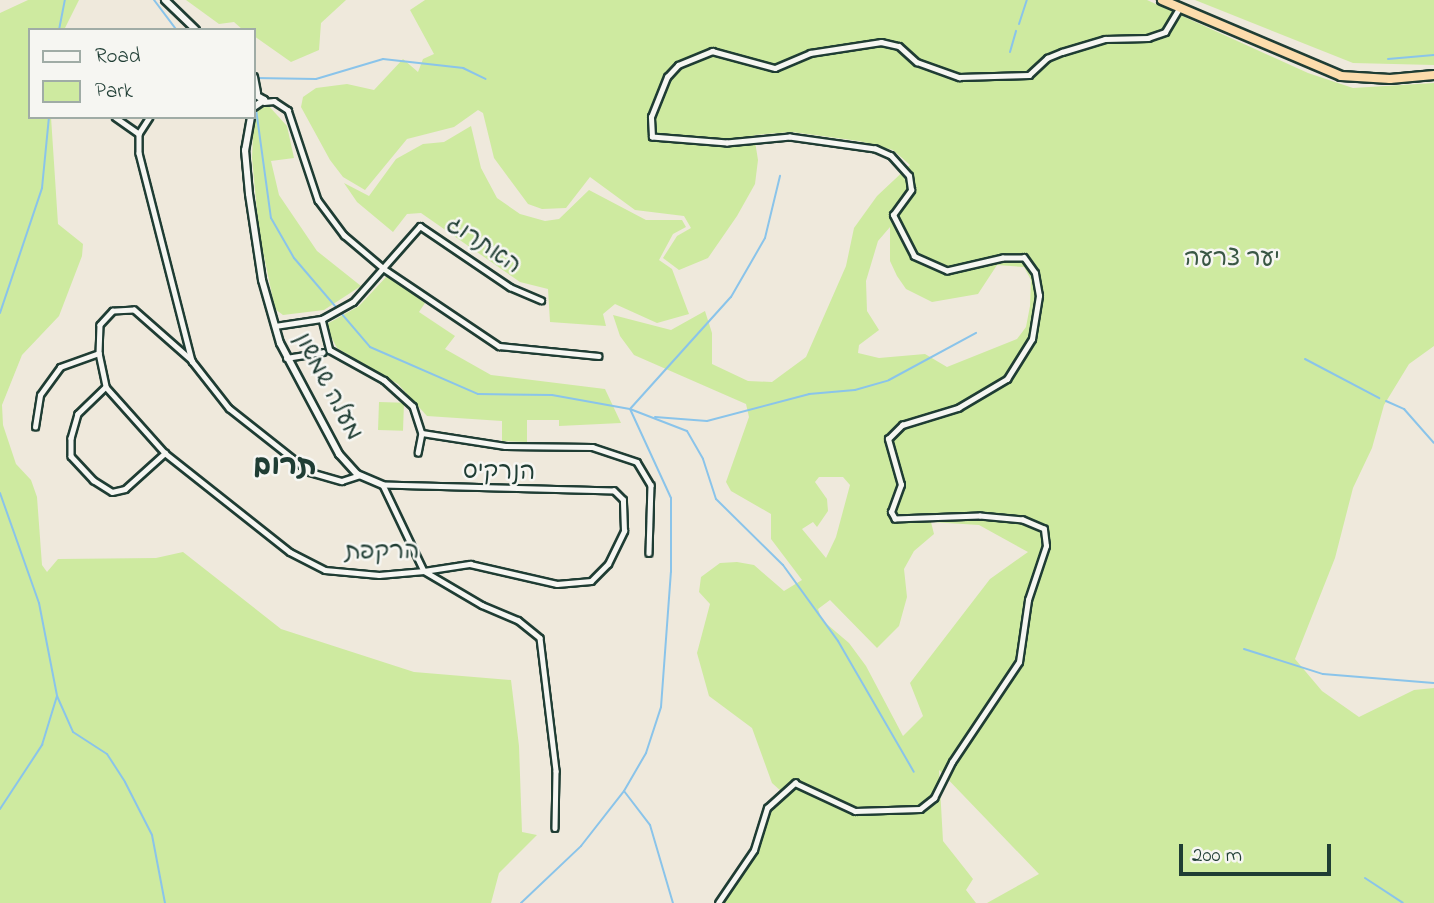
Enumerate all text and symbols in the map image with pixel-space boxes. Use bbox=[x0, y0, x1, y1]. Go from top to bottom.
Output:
legend bbox=[28, 28, 256, 119]
text: Road bbox=[95, 42, 141, 72]
text: Park bbox=[95, 77, 133, 107]
street label: האתרוג bbox=[440, 211, 526, 281]
park label: יער צרעה bbox=[1184, 246, 1280, 274]
street label: מעלה שמשון bbox=[287, 328, 367, 446]
district label: תרום bbox=[253, 451, 317, 485]
street label: הנרקיס bbox=[462, 458, 536, 488]
street label: הרקפת bbox=[344, 538, 420, 568]
scale bar bbox=[1182, 830, 1334, 874]
text: 200 m bbox=[1192, 841, 1242, 871]

